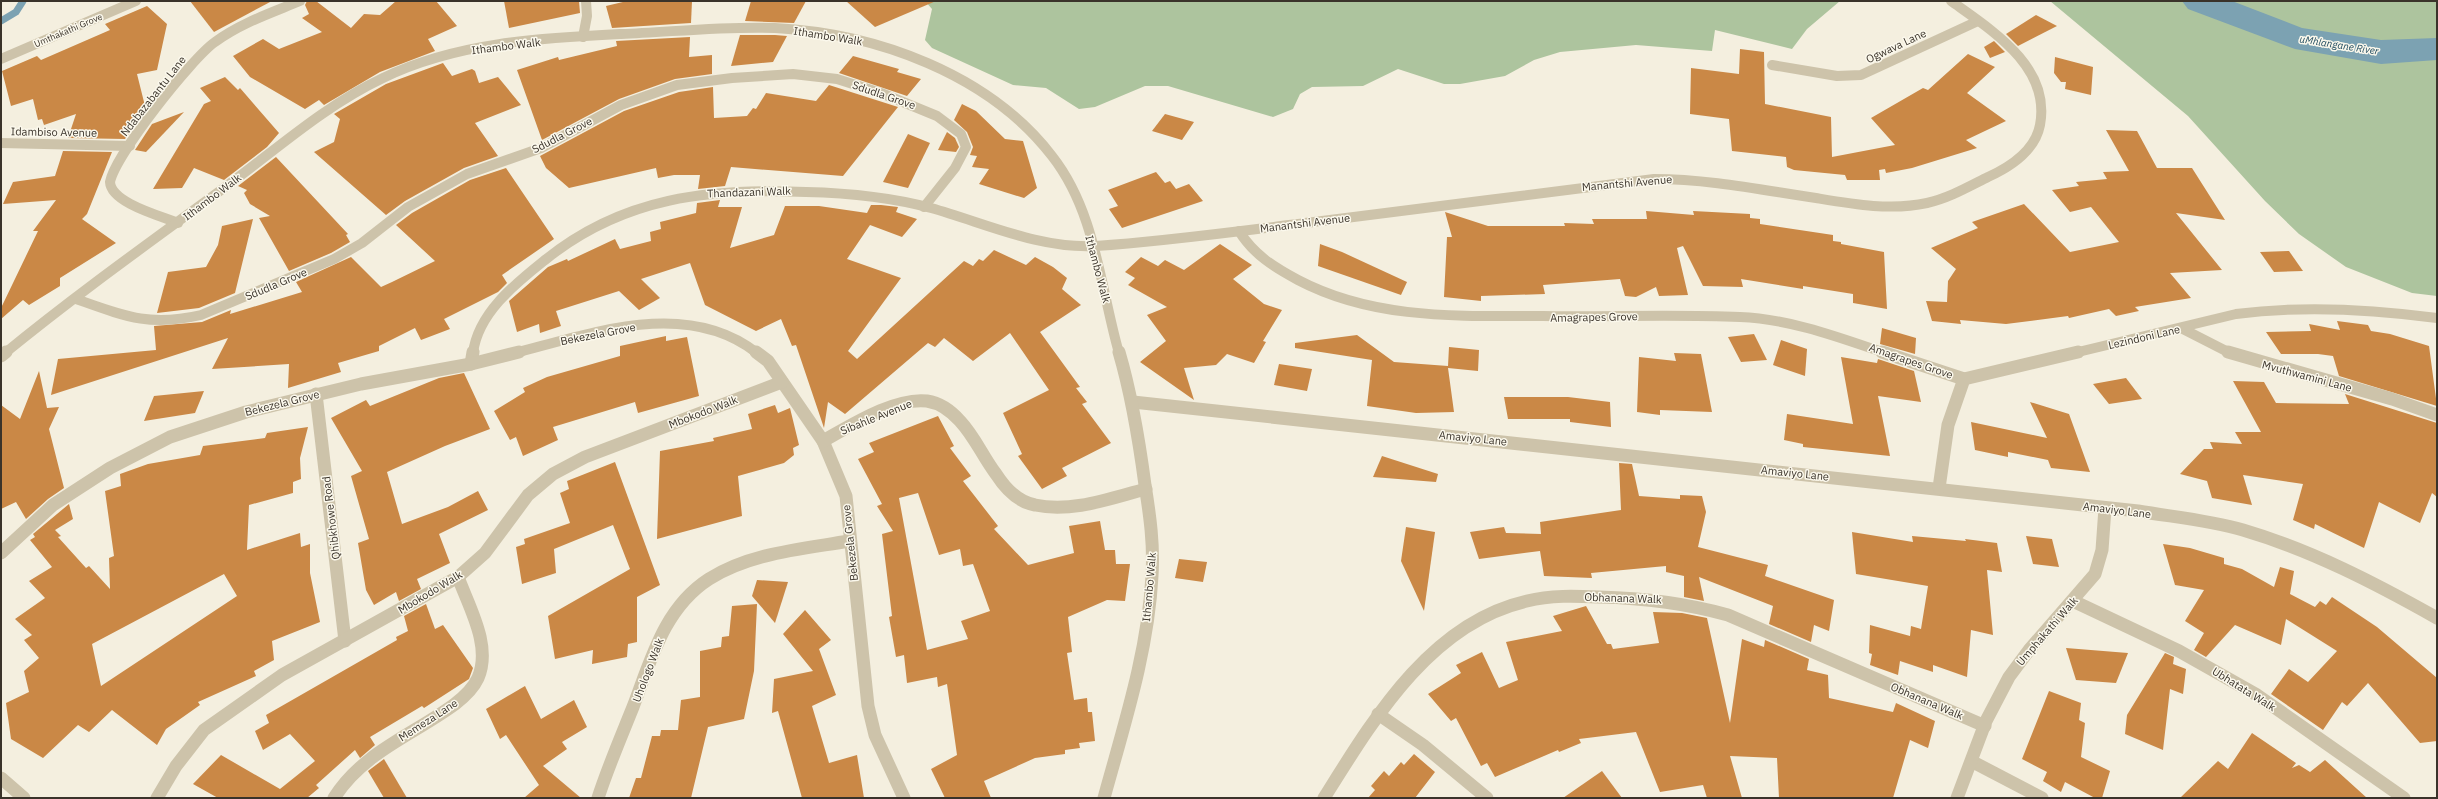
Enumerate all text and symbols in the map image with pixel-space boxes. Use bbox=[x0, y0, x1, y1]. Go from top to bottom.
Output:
street label: Umthakathi Grove bbox=[32, 11, 104, 49]
street label: Ithambo Walk bbox=[793, 24, 864, 48]
street label: Ogwava Lane bbox=[1863, 26, 1929, 66]
water label: uMhlangane River bbox=[2299, 32, 2380, 58]
street label: Ithambo Walk bbox=[471, 35, 542, 57]
street label: Ndabazabantu Lane bbox=[117, 53, 189, 139]
street label: Sdudla Grove bbox=[851, 78, 917, 112]
street label: Sdudla Grove bbox=[529, 114, 595, 156]
street label: Idambiso Avenue bbox=[11, 124, 97, 140]
street label: Ithambo Walk bbox=[180, 170, 244, 223]
street label: Manantshi Avenue bbox=[1581, 172, 1673, 194]
street label: Thandazani Walk bbox=[707, 184, 791, 200]
street label: Manantshi Avenue bbox=[1259, 211, 1351, 235]
street label: Ithambo Walk bbox=[1082, 234, 1114, 305]
street label: Sdudla Grove bbox=[243, 265, 309, 303]
street label: Amagrapes Grove bbox=[1550, 309, 1638, 325]
street label: Bekezela Grove bbox=[559, 320, 637, 348]
street label: Lezindoni Lane bbox=[2107, 322, 2181, 352]
street label: Amagrapes Grove bbox=[1867, 340, 1955, 382]
street label: Mvuthwamini Lane bbox=[2261, 357, 2353, 395]
street label: Bekezela Grove bbox=[243, 387, 321, 419]
street label: Mbokodo Walk bbox=[667, 392, 740, 432]
street label: Sibahle Avenue bbox=[838, 396, 914, 438]
street label: Amaviyo Lane bbox=[1438, 427, 1508, 449]
street label: Amaviyo Lane bbox=[1760, 462, 1830, 484]
street label: Qhibkhowe Road bbox=[319, 476, 343, 560]
street label: Amaviyo Lane bbox=[2082, 499, 2152, 521]
street label: Bekezela Grove bbox=[839, 504, 861, 582]
street label: Ithambo Walk bbox=[1139, 552, 1159, 622]
street label: Mbokodo Walk bbox=[395, 567, 465, 617]
street label: Obhanana Walk bbox=[1584, 590, 1662, 606]
street label: Umphakathi Walk bbox=[2013, 593, 2081, 668]
street label: Uhologo Walk bbox=[629, 636, 667, 704]
street label: Ubhatata Walk bbox=[2210, 664, 2279, 714]
street label: Obhanana Walk bbox=[1889, 679, 1966, 723]
street label: Memeza Lane bbox=[396, 696, 460, 744]

